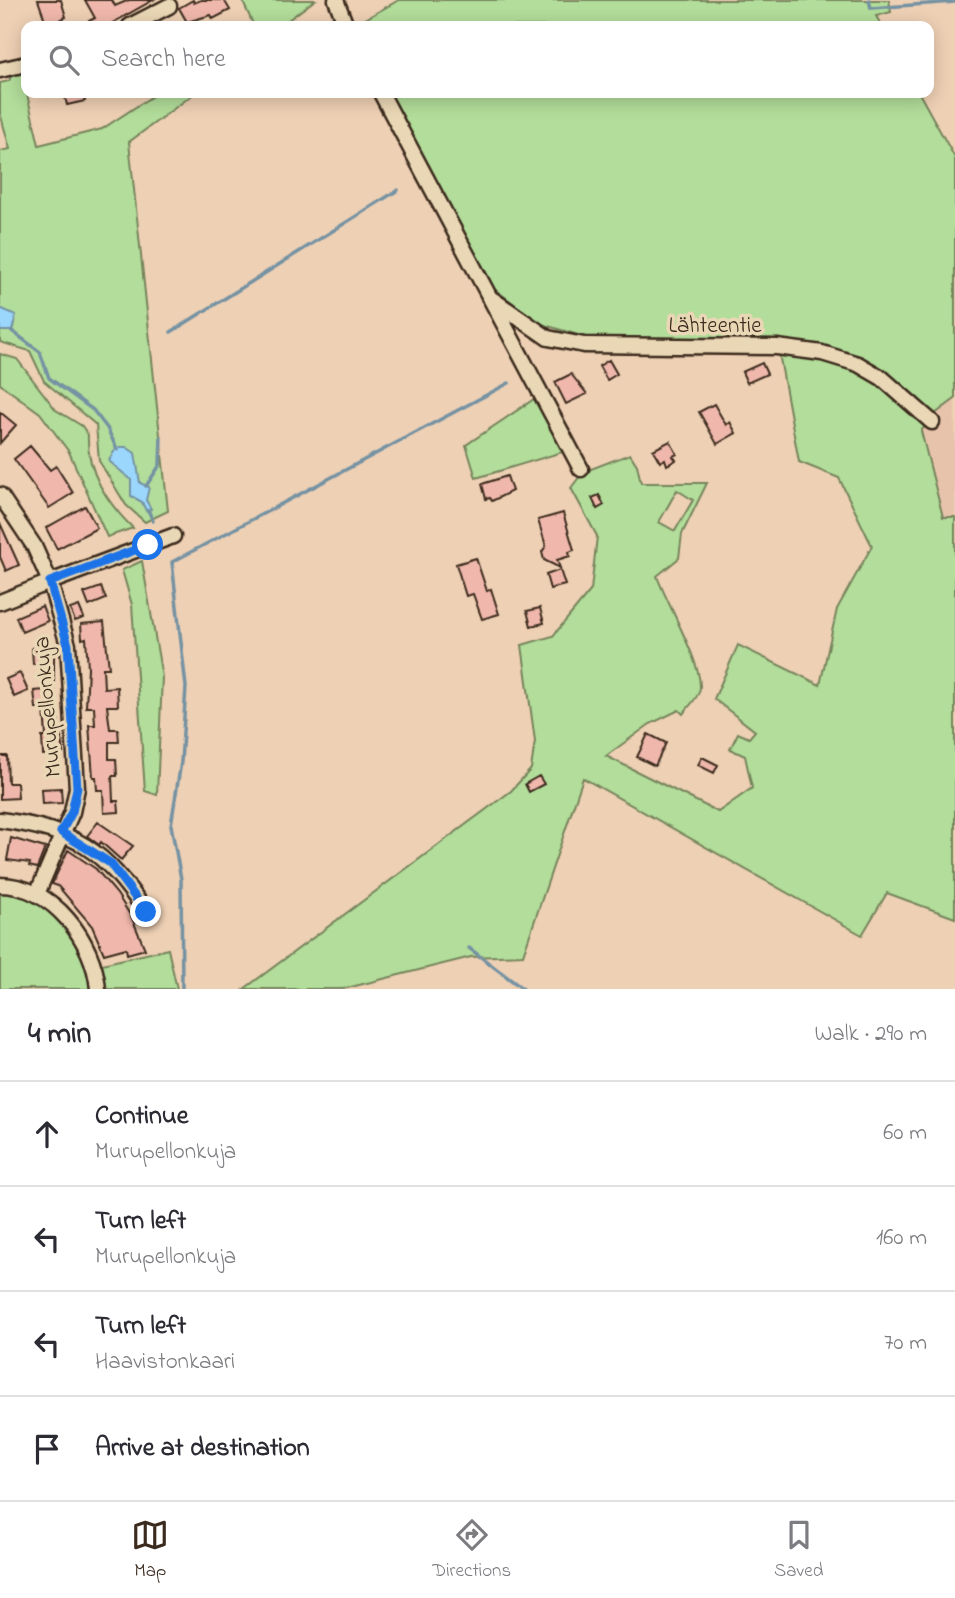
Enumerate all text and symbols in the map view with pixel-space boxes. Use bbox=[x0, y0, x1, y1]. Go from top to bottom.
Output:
search box bbox=[21, 21, 934, 98]
icon: search bbox=[45, 41, 83, 79]
text: Search here bbox=[101, 41, 226, 79]
street label: Lähteentie bbox=[669, 310, 762, 343]
route start bbox=[132, 529, 163, 560]
street label: Murupellonkuja bbox=[26, 635, 71, 779]
route end bbox=[130, 896, 161, 927]
text: 4 min bbox=[28, 1013, 91, 1057]
text: Walk · 290 m bbox=[815, 1018, 927, 1051]
text: Continue bbox=[95, 1098, 188, 1136]
icon: ahead bbox=[28, 1115, 66, 1153]
text: 60 m bbox=[883, 1117, 927, 1150]
text: Murupellonkuja bbox=[95, 1136, 236, 1169]
text: Turn left bbox=[95, 1203, 186, 1241]
icon: left bbox=[28, 1220, 66, 1258]
text: 160 m bbox=[876, 1222, 927, 1255]
text: Murupellonkuja bbox=[95, 1241, 236, 1274]
text: Turn left bbox=[95, 1308, 186, 1346]
icon: left bbox=[28, 1325, 66, 1363]
text: 70 m bbox=[884, 1327, 927, 1360]
text: Haavistonkaari bbox=[95, 1346, 235, 1379]
icon: arrive bbox=[28, 1430, 66, 1468]
text: Arrive at destination bbox=[95, 1430, 310, 1468]
tab: Map bbox=[131, 1516, 169, 1585]
tab: Directions bbox=[432, 1516, 511, 1585]
tab: Saved bbox=[774, 1516, 824, 1585]

